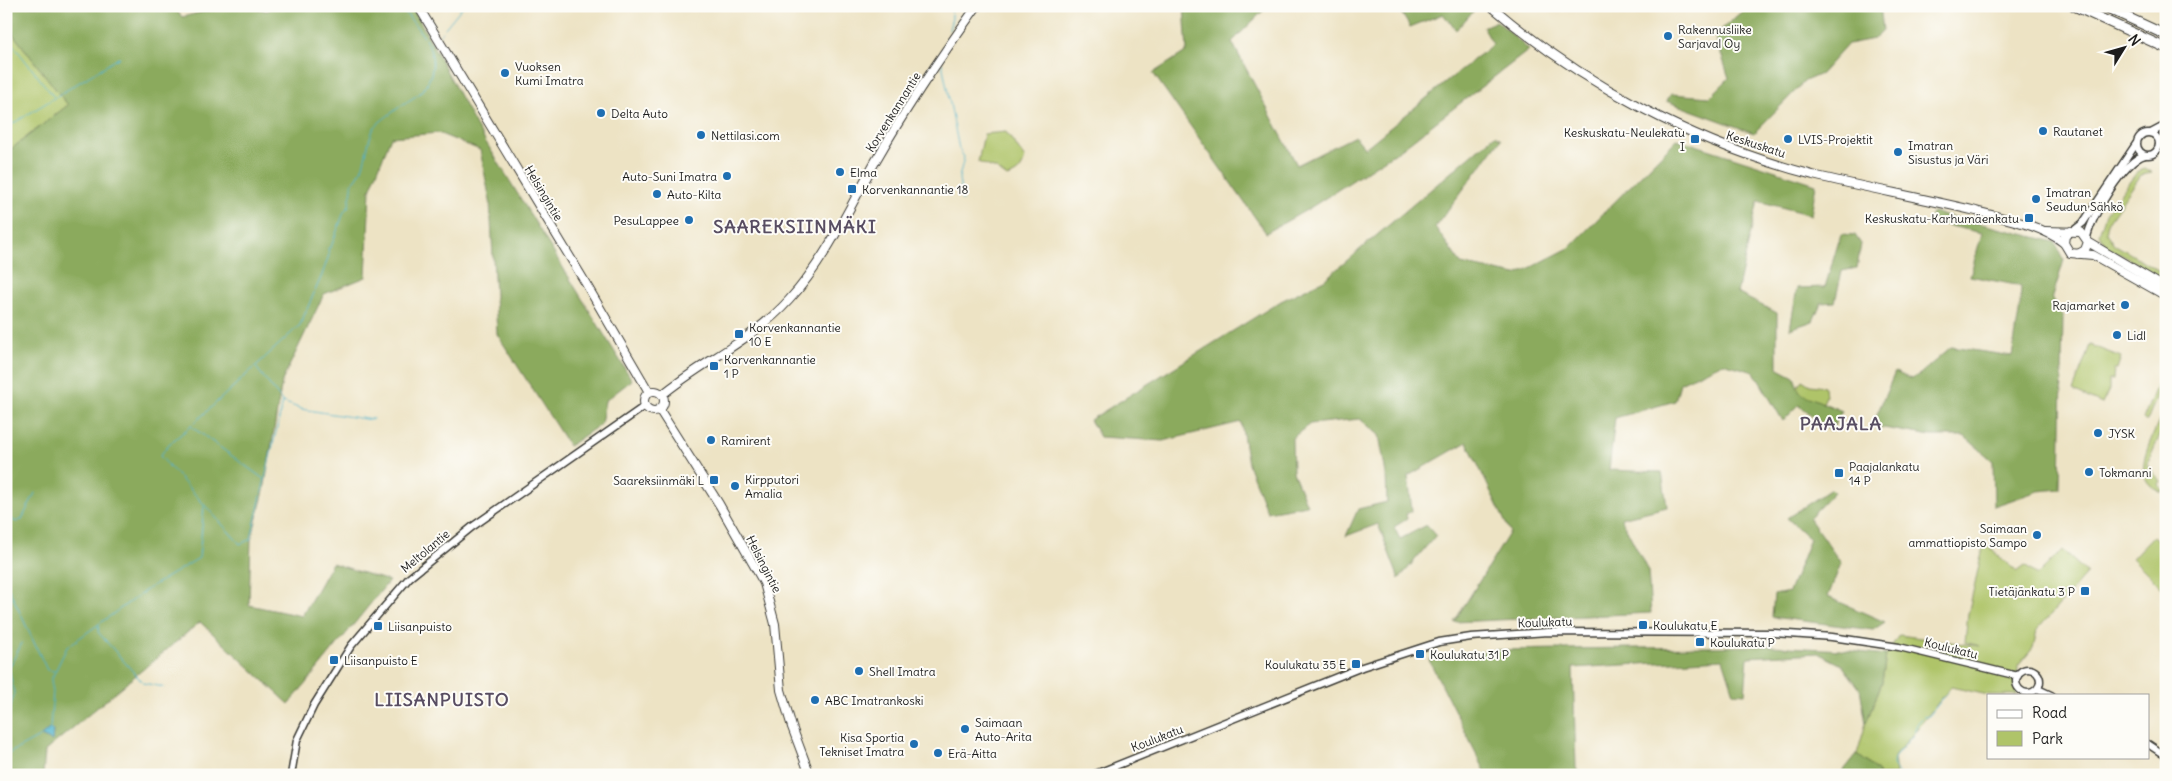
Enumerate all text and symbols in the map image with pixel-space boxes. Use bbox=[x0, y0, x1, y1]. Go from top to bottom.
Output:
place label: Rakennusliike Sarjaval Oy bbox=[1678, 22, 1752, 51]
north arrow bbox=[2100, 22, 2150, 72]
marker: Rakennusliike Sarjaval Oy bbox=[1662, 30, 1674, 42]
text: N bbox=[2124, 31, 2144, 49]
place label: Vuoksen Kumi Imatra bbox=[515, 59, 584, 88]
marker: Vuoksen Kumi Imatra bbox=[499, 67, 511, 79]
street label: Korvenkannantie bbox=[862, 69, 924, 155]
place label: Delta Auto bbox=[611, 106, 668, 121]
marker: Delta Auto bbox=[595, 107, 607, 119]
place label: Rautanet bbox=[2053, 124, 2103, 139]
place label: Keskuskatu-Neulekatu I bbox=[1564, 125, 1685, 154]
marker: Rautanet bbox=[2037, 125, 2049, 137]
street label: Keskuskatu bbox=[1724, 127, 1788, 161]
place label: Nettilasi.com bbox=[711, 128, 780, 143]
marker: Nettilasi.com bbox=[695, 129, 707, 141]
place label: LVIS-Projektit bbox=[1798, 132, 1873, 147]
marker: Keskuskatu-Neulekatu I bbox=[1689, 133, 1701, 145]
marker: LVIS-Projektit bbox=[1782, 133, 1794, 145]
place label: Imatran Sisustus ja Väri bbox=[1908, 138, 1989, 167]
marker: Imatran Sisustus ja Väri bbox=[1892, 146, 1904, 158]
street label: Helsingintie bbox=[522, 162, 566, 224]
place label: Elma bbox=[850, 165, 877, 180]
marker: Elma bbox=[834, 166, 846, 178]
place label: Auto-Suni Imatra bbox=[622, 169, 717, 184]
marker: Auto-Suni Imatra bbox=[721, 170, 733, 182]
place label: Korvenkannantie 18 bbox=[862, 182, 968, 197]
marker: Korvenkannantie 18 bbox=[846, 183, 858, 195]
place label: Imatran Seudun Sähkö bbox=[2046, 185, 2123, 214]
place label: Auto-Kilta bbox=[667, 187, 721, 202]
marker: Auto-Kilta bbox=[651, 188, 663, 200]
marker: Imatran Seudun Sähkö bbox=[2030, 193, 2042, 205]
place label: Keskuskatu-Karhumäenkatu bbox=[1865, 211, 2019, 226]
marker: Keskuskatu-Karhumäenkatu bbox=[2023, 212, 2035, 224]
place label: PesuLappee bbox=[613, 213, 679, 228]
marker: PesuLappee bbox=[683, 214, 695, 226]
district label: SAAREKSIINMÄKI bbox=[713, 215, 877, 238]
place label: Rajamarket bbox=[2052, 298, 2115, 313]
marker: Rajamarket bbox=[2119, 299, 2131, 311]
place label: Korvenkannantie 10 E bbox=[749, 320, 841, 349]
marker: Korvenkannantie 10 E bbox=[733, 328, 745, 340]
place label: Lidl bbox=[2127, 328, 2146, 343]
marker: Lidl bbox=[2111, 329, 2123, 341]
place label: Korvenkannantie 1 P bbox=[724, 352, 816, 381]
marker: Korvenkannantie 1 P bbox=[708, 360, 720, 372]
district label: PAAJALA bbox=[1800, 412, 1882, 435]
place label: JYSK bbox=[2108, 426, 2136, 441]
marker: JYSK bbox=[2092, 427, 2104, 439]
place label: Ramirent bbox=[721, 433, 771, 448]
marker: Ramirent bbox=[705, 434, 717, 446]
place label: Paajalankatu 14 P bbox=[1849, 459, 1920, 488]
place label: Tokmanni bbox=[2099, 465, 2151, 480]
marker: Tokmanni bbox=[2083, 466, 2095, 478]
marker: Paajalankatu 14 P bbox=[1833, 467, 1845, 479]
place label: Kirpputori Amalia bbox=[745, 472, 799, 501]
place label: Saareksiinmäki L bbox=[613, 473, 704, 488]
marker: Saareksiinmäki L bbox=[708, 474, 720, 486]
marker: Kirpputori Amalia bbox=[729, 480, 741, 492]
place label: Saimaan ammattiopisto Sampo bbox=[1908, 521, 2027, 550]
street label: Meltolantie bbox=[398, 526, 452, 576]
marker: Saimaan ammattiopisto Sampo bbox=[2031, 529, 2043, 541]
street label: Helsingintie bbox=[743, 533, 785, 595]
place label: Tietäjänkatu 3 P bbox=[1989, 584, 2075, 599]
marker: Tietäjänkatu 3 P bbox=[2079, 585, 2091, 597]
street label: Koulukatu bbox=[1517, 614, 1573, 630]
place label: Koulukatu E bbox=[1653, 618, 1718, 633]
place label: Liisanpuisto bbox=[388, 619, 452, 634]
marker: Koulukatu E bbox=[1637, 619, 1649, 631]
marker: Liisanpuisto bbox=[372, 620, 384, 632]
street label: Koulukatu bbox=[1923, 634, 1979, 662]
place label: Koulukatu P bbox=[1710, 635, 1775, 650]
marker: Koulukatu P bbox=[1694, 636, 1706, 648]
place label: Koulukatu 31 P bbox=[1430, 647, 1509, 662]
marker: Koulukatu 31 P bbox=[1414, 648, 1426, 660]
place label: Liisanpuisto E bbox=[344, 653, 418, 668]
marker: Liisanpuisto E bbox=[328, 654, 340, 666]
place label: Koulukatu 35 E bbox=[1265, 657, 1346, 672]
marker: Koulukatu 35 E bbox=[1350, 658, 1362, 670]
place label: Shell Imatra bbox=[869, 664, 936, 679]
marker: Shell Imatra bbox=[853, 665, 865, 677]
district label: LIISANPUISTO bbox=[374, 688, 510, 711]
place label: ABC Imatrankoski bbox=[825, 693, 924, 708]
marker: ABC Imatrankoski bbox=[809, 694, 821, 706]
legend bbox=[1987, 694, 2150, 758]
text: Road bbox=[2032, 703, 2067, 722]
place label: Saimaan Auto-Arita bbox=[975, 715, 1032, 744]
street label: Koulukatu bbox=[1129, 721, 1185, 755]
marker: Saimaan Auto-Arita bbox=[959, 723, 971, 735]
text: Park bbox=[2032, 729, 2063, 748]
place label: Kisa Sportia Tekniset Imatra bbox=[819, 730, 904, 759]
marker: Kisa Sportia Tekniset Imatra bbox=[908, 738, 920, 750]
place label: Erä-Aitta bbox=[948, 746, 997, 761]
marker: Erä-Aitta bbox=[932, 747, 944, 759]

